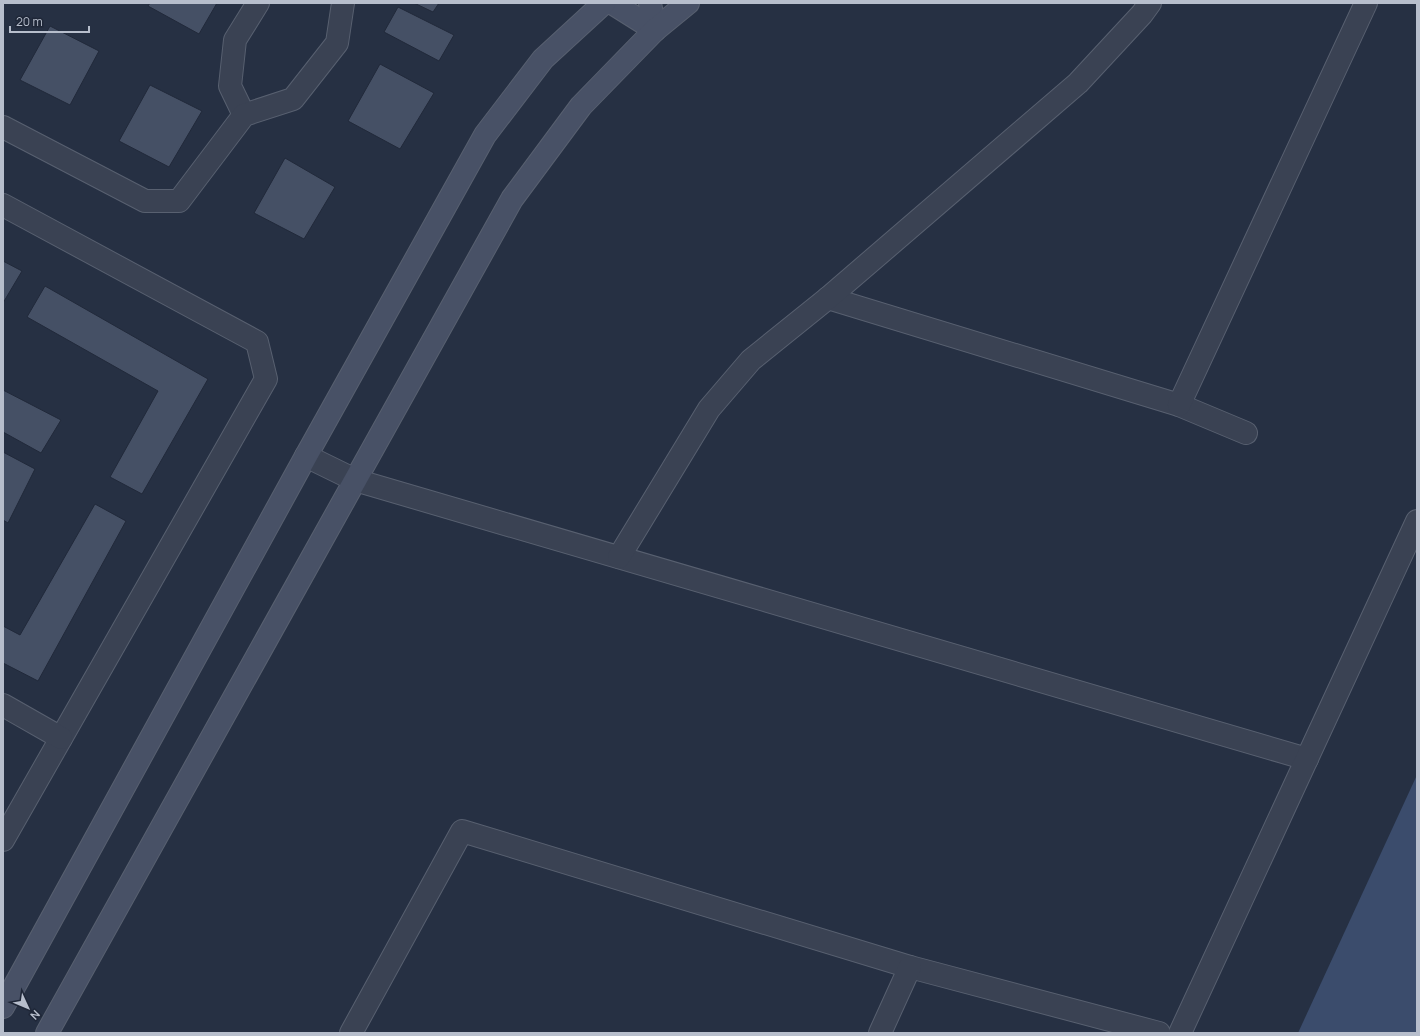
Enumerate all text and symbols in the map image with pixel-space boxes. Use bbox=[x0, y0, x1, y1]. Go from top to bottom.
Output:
scale bar bbox=[10, 8, 89, 34]
text: 20 m bbox=[16, 13, 43, 30]
north arrow bbox=[8, 988, 48, 1028]
text: N bbox=[27, 1007, 44, 1023]

